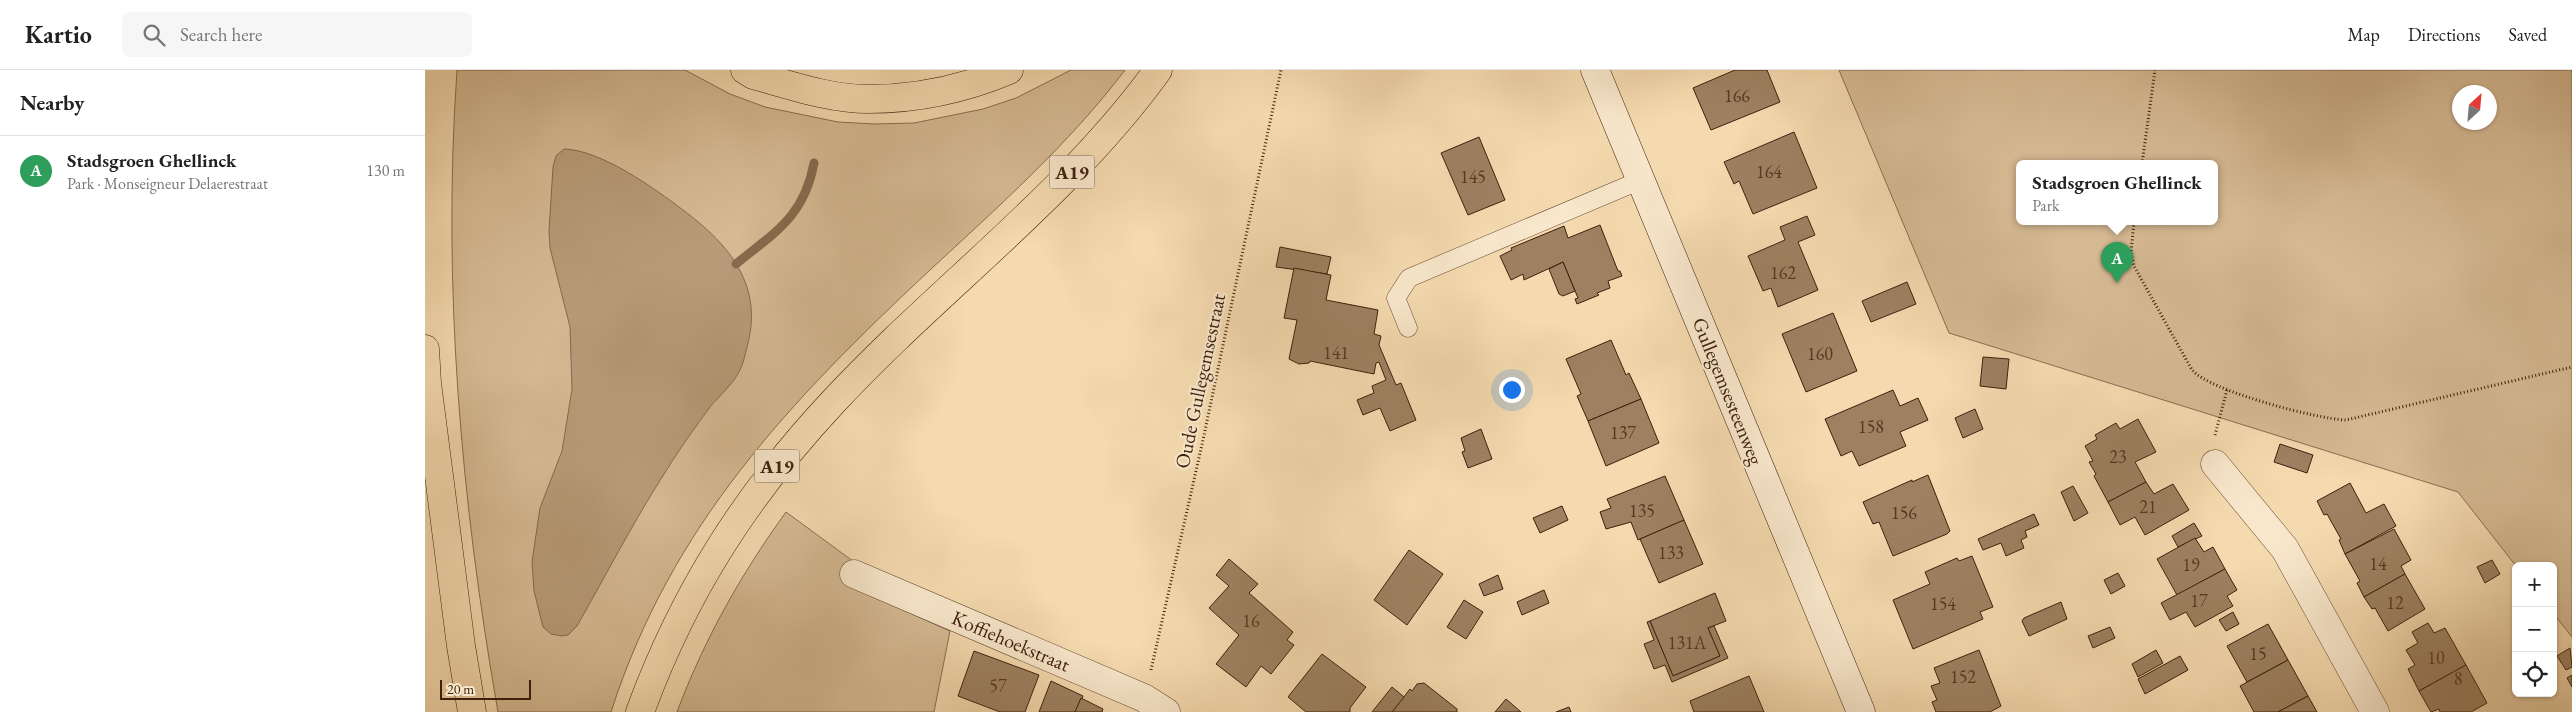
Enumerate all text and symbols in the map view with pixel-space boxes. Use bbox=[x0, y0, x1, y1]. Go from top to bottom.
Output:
search box bbox=[122, 12, 472, 57]
text: Kartio bbox=[25, 19, 92, 50]
icon: search bbox=[140, 21, 168, 49]
text: Search here bbox=[180, 22, 262, 47]
text: Map bbox=[2348, 23, 2380, 46]
text: Directions bbox=[2408, 23, 2480, 46]
text: Saved bbox=[2508, 23, 2547, 46]
house number: 166 bbox=[1724, 84, 1750, 107]
north arrow bbox=[2452, 85, 2497, 130]
text: Nearby bbox=[20, 89, 84, 116]
text: Stadsgroen Ghellinck bbox=[67, 148, 236, 173]
road number: A19 bbox=[1049, 155, 1095, 188]
text: A bbox=[30, 160, 42, 181]
text: 130 m bbox=[366, 160, 405, 181]
house number: 164 bbox=[1756, 160, 1782, 183]
popup bbox=[2016, 160, 2218, 225]
house number: 145 bbox=[1460, 165, 1486, 188]
text: Stadsgroen Ghellinck bbox=[2032, 170, 2202, 195]
text: Park · Monseigneur Delaerestraat bbox=[67, 173, 268, 194]
text: Park bbox=[2032, 195, 2060, 216]
pin: A bbox=[2101, 242, 2133, 283]
house number: 162 bbox=[1770, 261, 1796, 284]
street label: Oude Gullegemsestraat bbox=[1169, 290, 1231, 471]
street label: Gullegemsesteenweg bbox=[1687, 313, 1770, 469]
house number: 141 bbox=[1323, 341, 1349, 364]
house number: 160 bbox=[1807, 342, 1833, 365]
your location bbox=[1499, 377, 1525, 403]
house number: 158 bbox=[1858, 415, 1884, 438]
house number: 137 bbox=[1610, 421, 1636, 444]
house number: 23 bbox=[2109, 445, 2127, 468]
road number: A19 bbox=[755, 450, 799, 482]
house number: 21 bbox=[2139, 495, 2157, 518]
house number: 135 bbox=[1629, 499, 1655, 522]
house number: 156 bbox=[1891, 501, 1917, 524]
house number: 133 bbox=[1658, 541, 1684, 564]
house number: 14 bbox=[2369, 552, 2387, 575]
house number: 19 bbox=[2182, 553, 2200, 576]
map controls bbox=[2512, 562, 2557, 697]
button: + bbox=[2512, 562, 2557, 607]
house number: 17 bbox=[2190, 589, 2208, 612]
house number: 12 bbox=[2386, 591, 2404, 614]
house number: 154 bbox=[1930, 592, 1956, 615]
street label: Koffiehoekstraat bbox=[948, 604, 1075, 678]
button: − bbox=[2512, 607, 2557, 652]
house number: 16 bbox=[1242, 609, 1260, 632]
house number: 131A bbox=[1668, 631, 1707, 654]
house number: 15 bbox=[2249, 642, 2267, 665]
house number: 10 bbox=[2427, 646, 2445, 669]
button: locate bbox=[2512, 652, 2557, 697]
house number: 152 bbox=[1950, 665, 1976, 688]
house number: 8 bbox=[2454, 667, 2462, 690]
house number: 57 bbox=[989, 674, 1007, 697]
scale bar bbox=[440, 677, 531, 700]
text: 20 m bbox=[447, 680, 474, 698]

